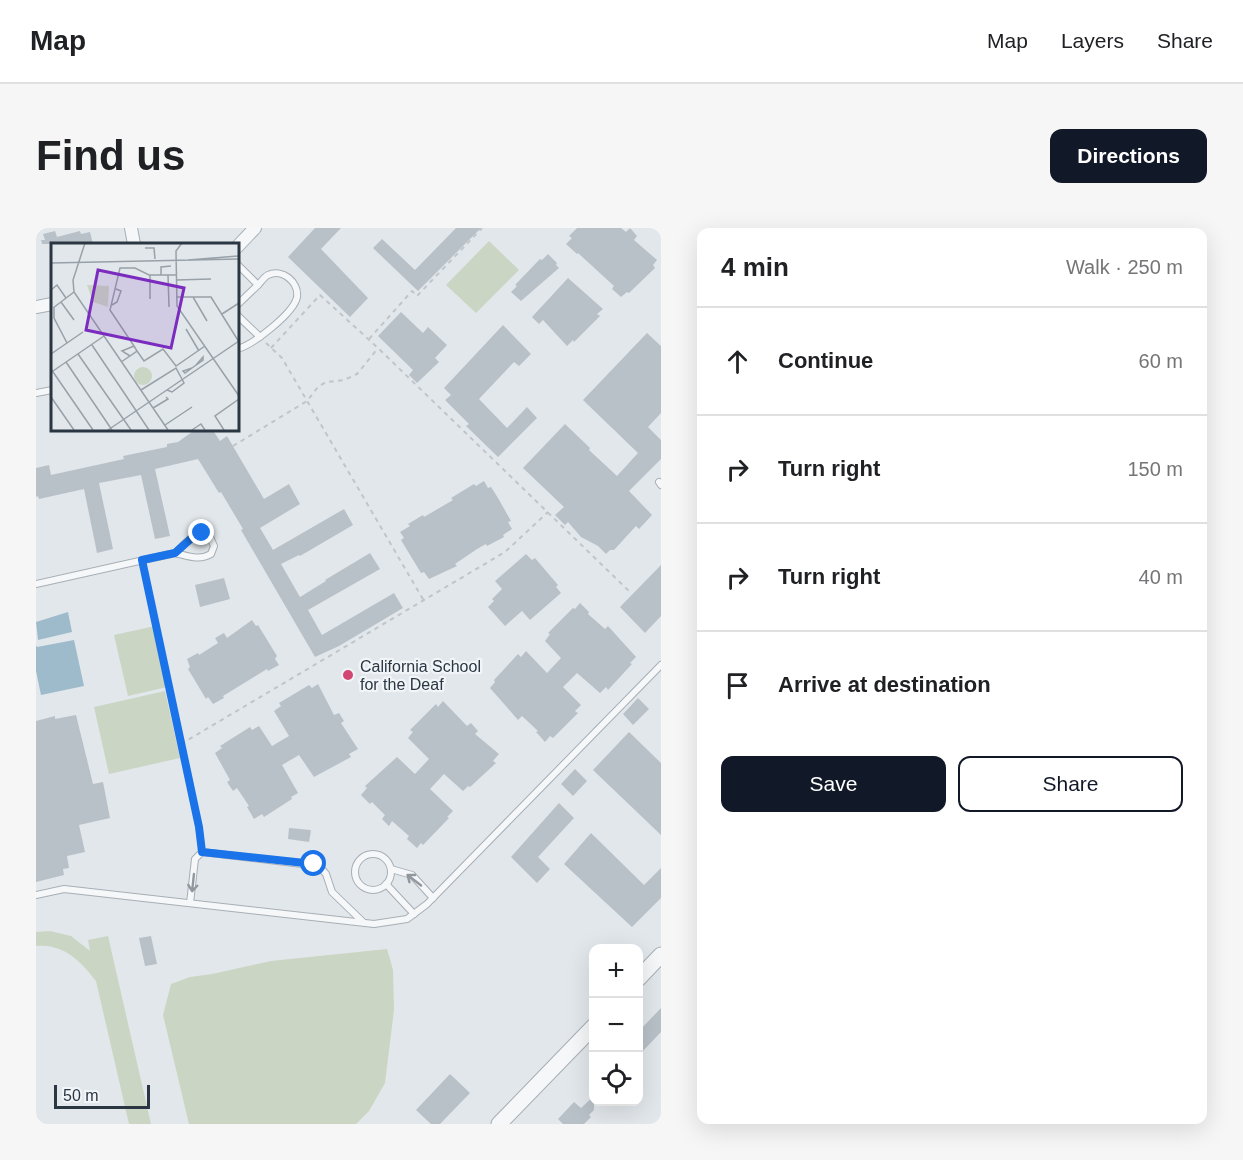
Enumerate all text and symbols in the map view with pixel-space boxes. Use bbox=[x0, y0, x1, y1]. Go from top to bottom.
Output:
text: Map bbox=[30, 25, 86, 56]
text: Map bbox=[987, 29, 1028, 52]
text: Layers bbox=[1061, 29, 1124, 52]
text: Share bbox=[1157, 29, 1213, 52]
button: Directions bbox=[1050, 129, 1207, 183]
text: Find us bbox=[36, 132, 185, 179]
inset map bbox=[51, 243, 238, 430]
text: 4 min bbox=[721, 252, 789, 282]
text: Walk · 250 m bbox=[1066, 256, 1183, 278]
icon: ahead bbox=[721, 345, 754, 378]
text: Continue bbox=[778, 348, 873, 373]
text: 60 m bbox=[1139, 350, 1183, 372]
icon: right bbox=[721, 453, 754, 486]
text: Turn right bbox=[778, 456, 880, 481]
text: 150 m bbox=[1127, 458, 1183, 480]
route end bbox=[188, 519, 214, 545]
icon: right bbox=[721, 561, 754, 594]
text: Turn right bbox=[778, 564, 880, 589]
text: 40 m bbox=[1139, 566, 1183, 588]
place label: California School for the Deaf bbox=[360, 658, 481, 693]
marker: California School for the Deaf bbox=[341, 668, 355, 682]
icon: arrive bbox=[721, 669, 754, 702]
text: Arrive at destination bbox=[778, 672, 991, 697]
button: Save bbox=[721, 756, 946, 812]
button: Share bbox=[958, 756, 1183, 812]
route start bbox=[300, 850, 326, 876]
one-way arrow bbox=[187, 872, 198, 892]
one-way arrow bbox=[406, 874, 422, 887]
map controls bbox=[589, 944, 643, 1106]
button: + bbox=[589, 944, 643, 998]
button: − bbox=[589, 998, 643, 1052]
button: locate bbox=[589, 1052, 643, 1106]
scale bar bbox=[54, 1082, 150, 1110]
text: 50 m bbox=[63, 1087, 99, 1104]

